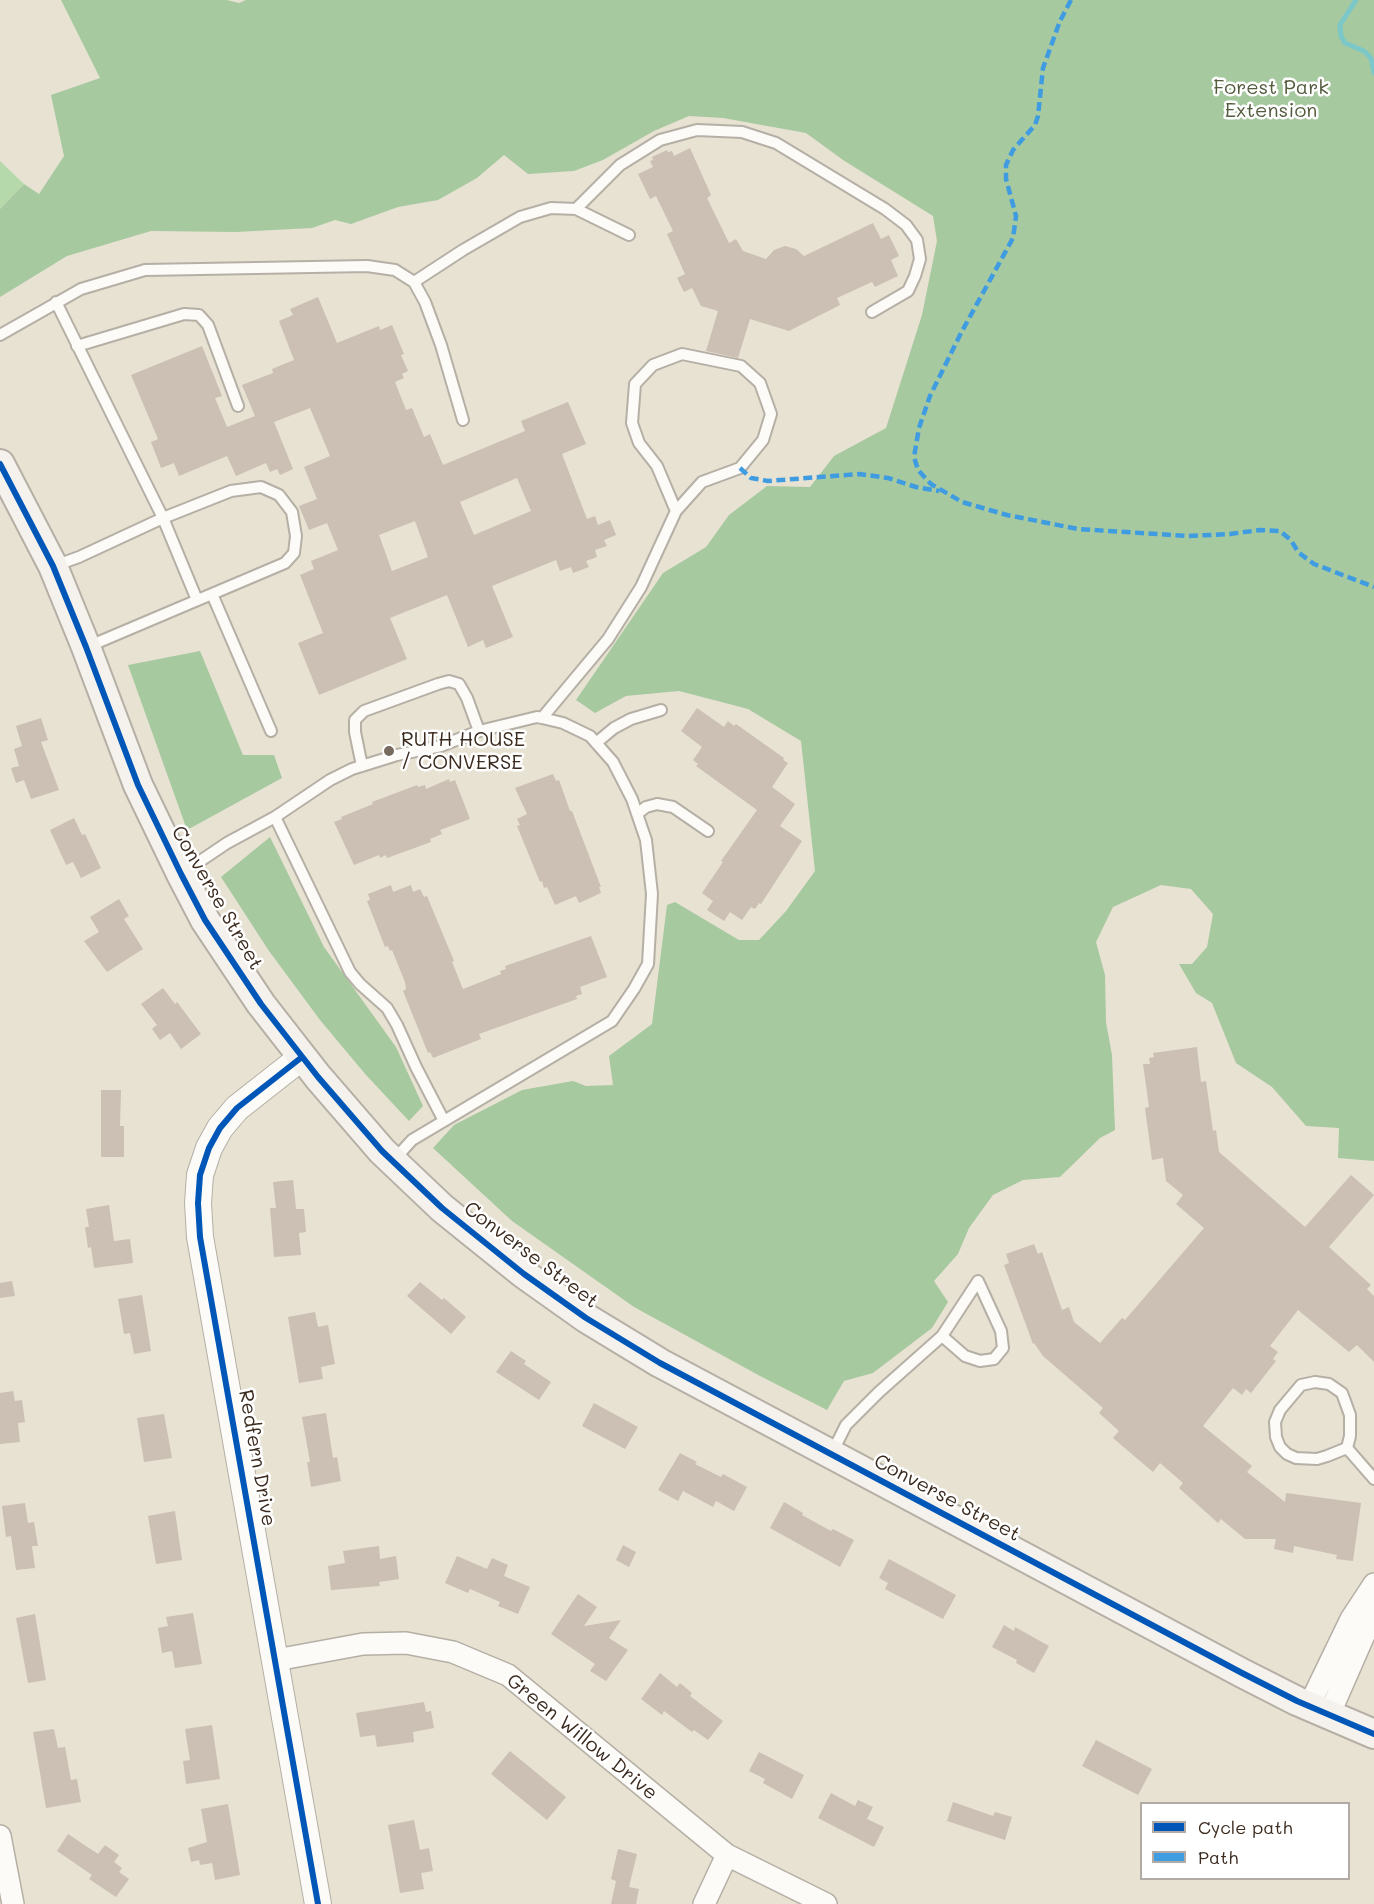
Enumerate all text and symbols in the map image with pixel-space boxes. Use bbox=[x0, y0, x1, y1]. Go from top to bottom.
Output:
park label: Forest Park Extension bbox=[1213, 76, 1329, 123]
place label: RUTH HOUSE / CONVERSE bbox=[401, 728, 525, 775]
marker: RUTH HOUSE / CONVERSE bbox=[382, 744, 396, 758]
street label: Converse Street bbox=[166, 822, 268, 974]
street label: Converse Street bbox=[459, 1197, 603, 1313]
street label: Redfern Drive bbox=[233, 1388, 281, 1528]
street label: Converse Street bbox=[870, 1449, 1024, 1547]
street label: Green Willow Drive bbox=[502, 1669, 662, 1805]
legend bbox=[1140, 1802, 1350, 1880]
text: Cycle path bbox=[1198, 1815, 1293, 1839]
text: Path bbox=[1198, 1845, 1238, 1869]

